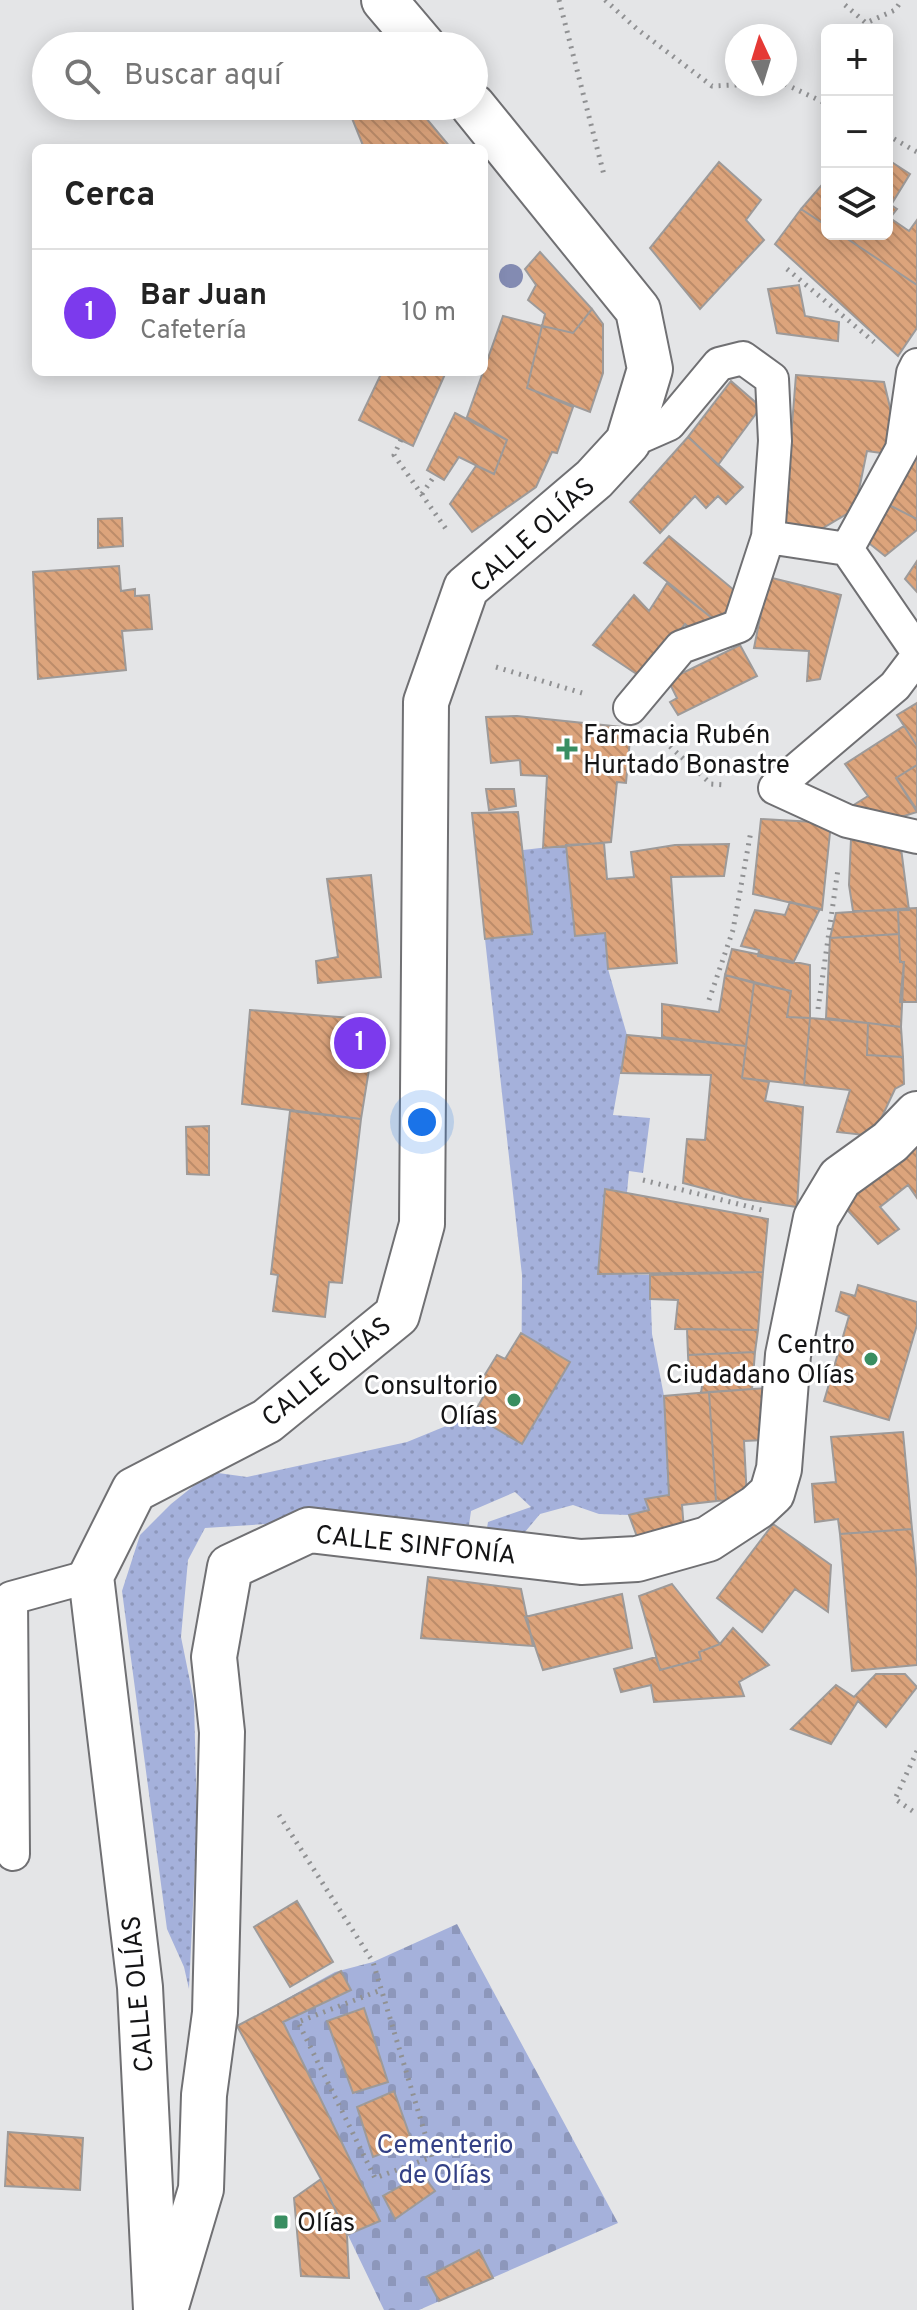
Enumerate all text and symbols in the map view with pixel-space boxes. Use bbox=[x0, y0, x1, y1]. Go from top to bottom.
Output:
north arrow bbox=[725, 24, 797, 96]
map controls bbox=[821, 24, 893, 240]
button: + bbox=[821, 24, 893, 96]
search box bbox=[32, 32, 488, 120]
icon: search bbox=[60, 54, 104, 98]
text: Buscar aquí bbox=[124, 58, 282, 95]
button: − bbox=[821, 96, 893, 168]
button: layers bbox=[821, 168, 893, 240]
text: Cerca bbox=[64, 175, 155, 218]
text: Bar Juan bbox=[140, 278, 267, 315]
text: 1 bbox=[85, 297, 95, 330]
text: 10 m bbox=[401, 297, 456, 330]
text: Cafetería bbox=[140, 315, 246, 348]
street label: CALLE OLÍAS bbox=[463, 470, 603, 601]
place label: Farmacia Rubén Hurtado Bonastre bbox=[583, 720, 790, 783]
marker: Farmacia Rubén Hurtado Bonastre bbox=[558, 740, 576, 758]
pin: 1 bbox=[334, 1013, 386, 1073]
your location bbox=[402, 1102, 442, 1142]
street label: CALLE OLÍAS bbox=[255, 1309, 399, 1435]
place label: Centro Ciudadano Olías bbox=[666, 1330, 855, 1393]
marker: Centro Ciudadano Olías bbox=[862, 1350, 880, 1368]
place label: Consultorio Olías bbox=[364, 1371, 498, 1434]
marker: Consultorio Olías bbox=[505, 1391, 523, 1409]
street label: CALLE SINFONÍA bbox=[314, 1518, 518, 1573]
street label: CALLE OLÍAS bbox=[114, 1914, 163, 2074]
park label: Cementerio de Olías bbox=[376, 2130, 514, 2193]
place label: Olías bbox=[297, 2208, 355, 2241]
marker: Olías bbox=[272, 2213, 290, 2231]

